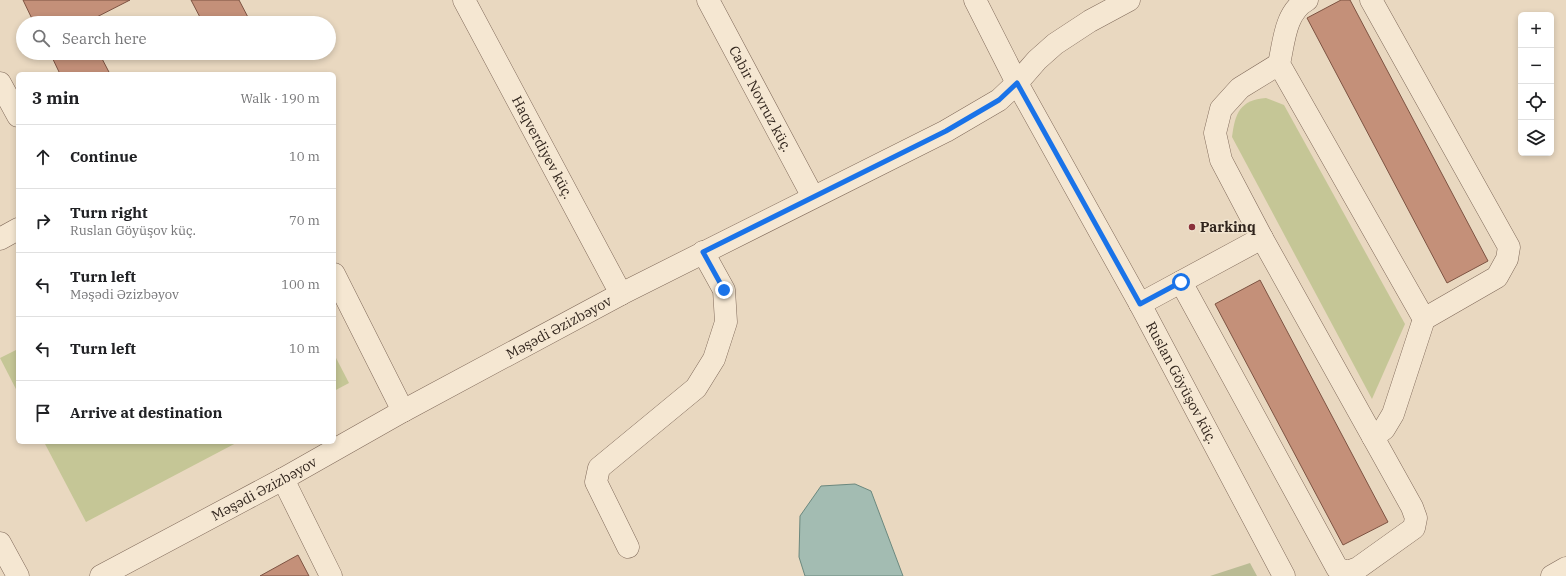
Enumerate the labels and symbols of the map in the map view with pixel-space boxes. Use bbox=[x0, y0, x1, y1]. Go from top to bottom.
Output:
street label: Cabir Novruz küç. bbox=[725, 43, 796, 155]
street label: Haqverdiyev küç. bbox=[508, 93, 577, 202]
place label: Parkinq bbox=[1200, 218, 1256, 236]
marker: Parkinq bbox=[1187, 222, 1197, 232]
route start bbox=[1172, 273, 1190, 291]
route end bbox=[715, 281, 733, 299]
street label: Məşədi Əzizbəyov bbox=[503, 291, 615, 363]
street label: Ruslan Göyüşov küç. bbox=[1142, 318, 1221, 447]
street label: Məşədi Əzizbəyov bbox=[208, 452, 320, 525]

